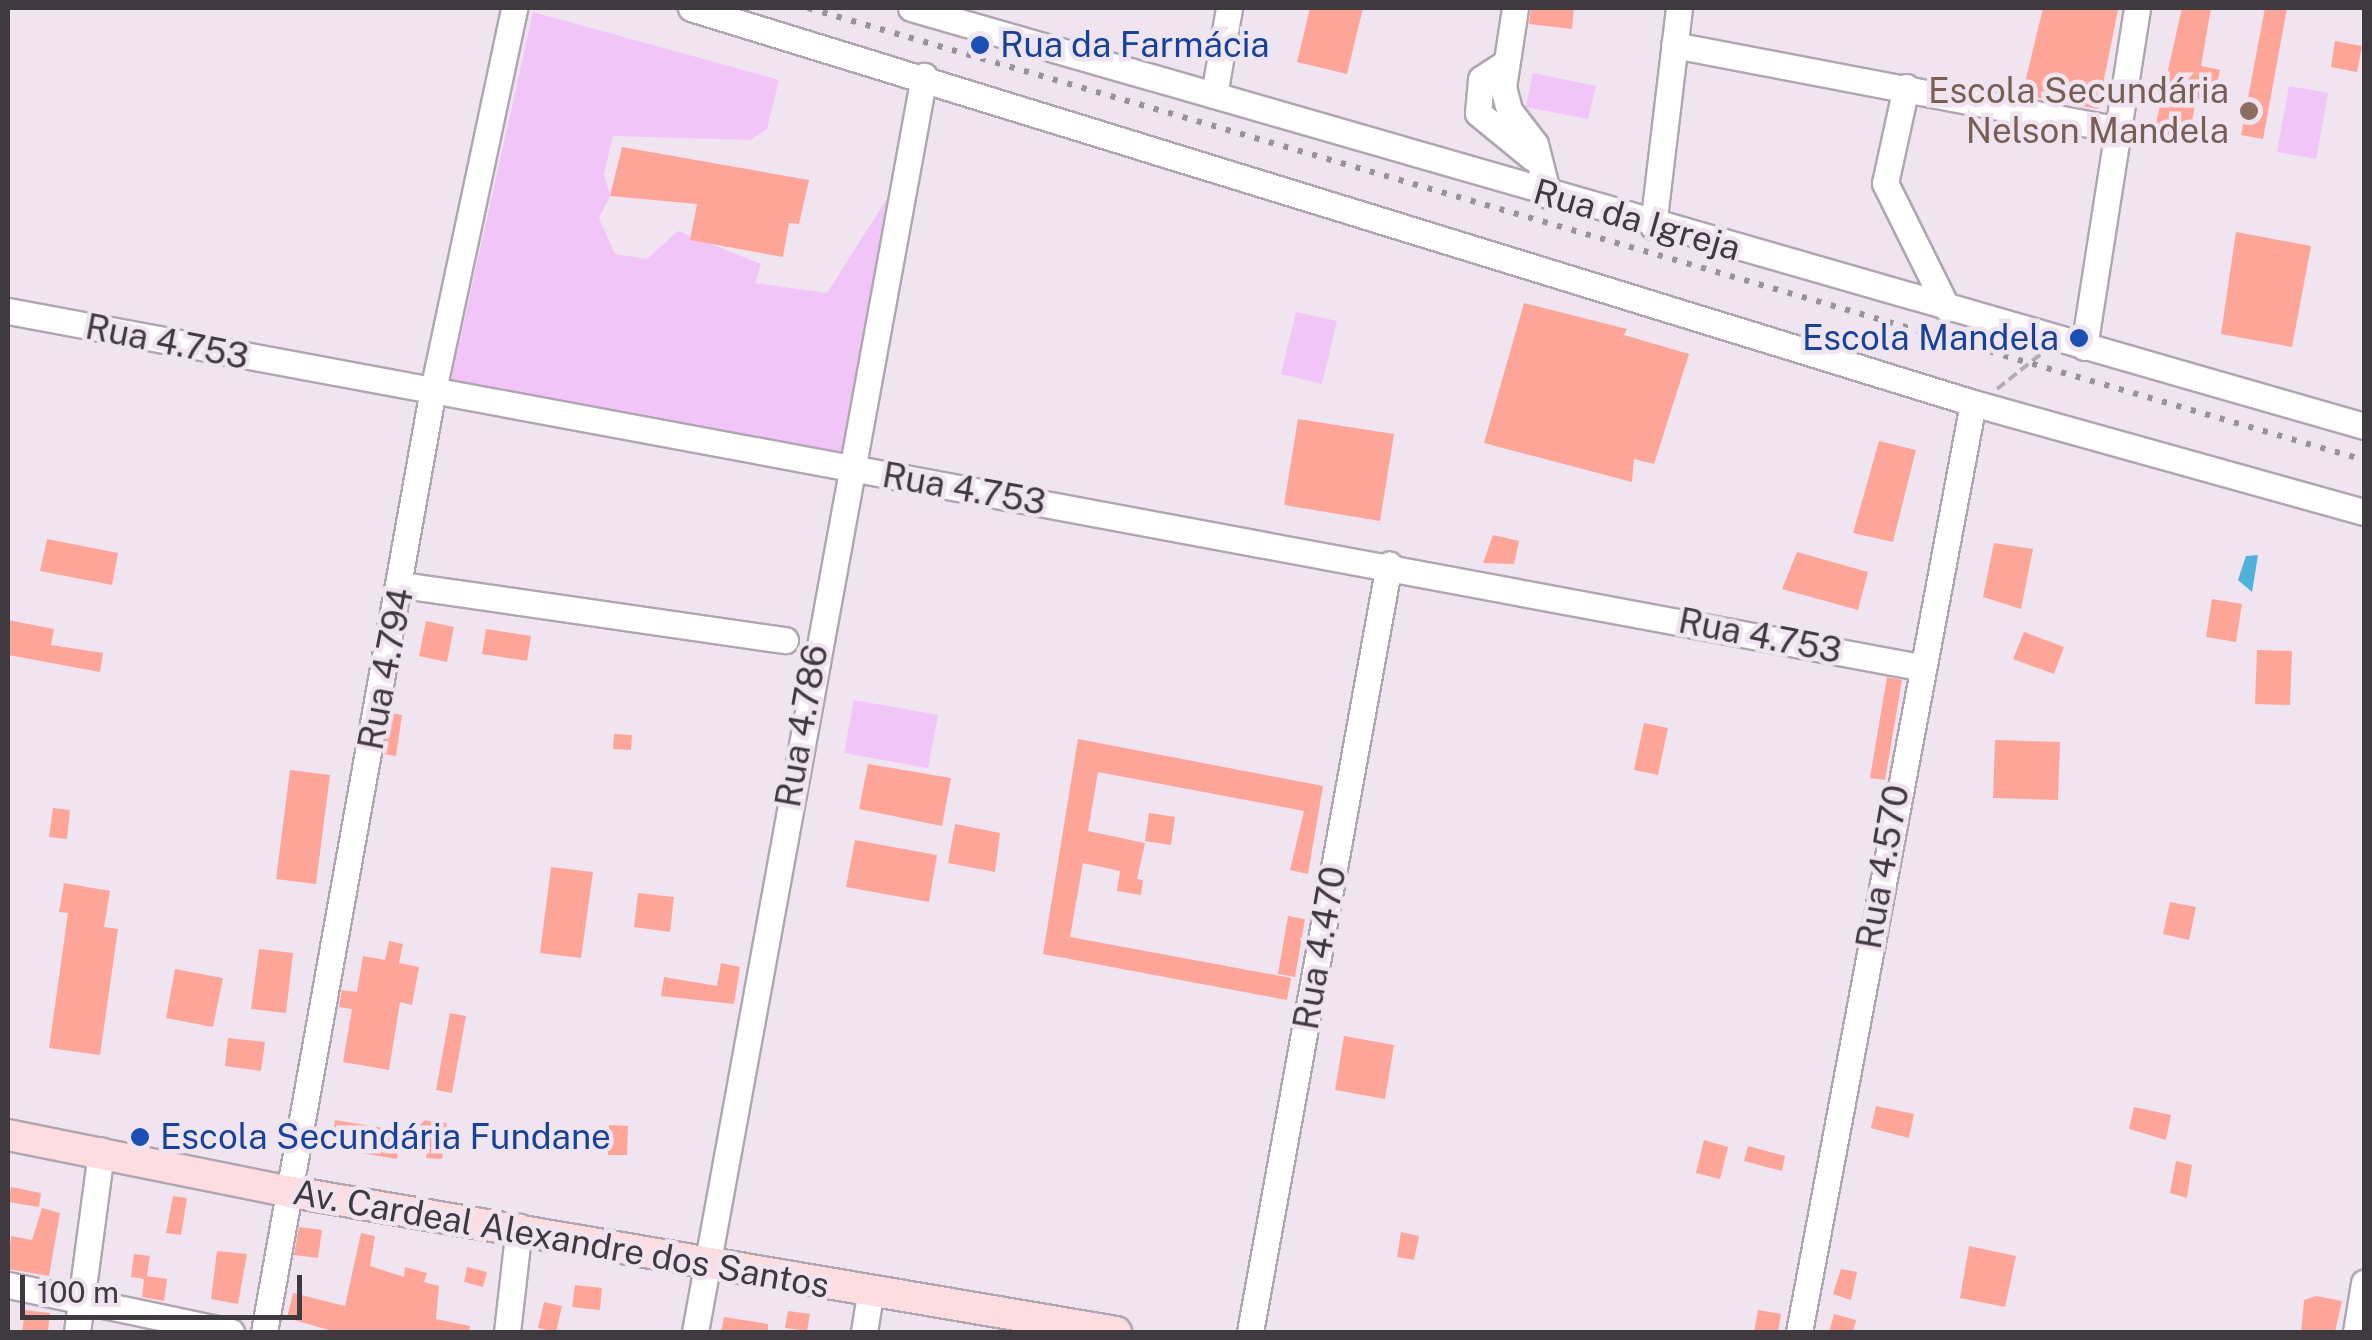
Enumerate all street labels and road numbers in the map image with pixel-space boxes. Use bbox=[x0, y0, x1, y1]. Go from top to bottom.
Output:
street label: Rua da Igreja bbox=[1529, 170, 1745, 270]
street label: Rua 4.753 bbox=[82, 306, 252, 378]
street label: Rua 4.753 bbox=[879, 454, 1049, 524]
street label: Rua 4.794 bbox=[350, 585, 422, 753]
street label: Rua 4.753 bbox=[1675, 600, 1845, 672]
street label: Rua 4.786 bbox=[767, 641, 837, 811]
street label: Rua 4.570 bbox=[1848, 782, 1918, 952]
street label: Rua 4.470 bbox=[1285, 863, 1355, 1033]
street label: Av. Cardeal Alexandre dos Santos bbox=[289, 1171, 833, 1307]

